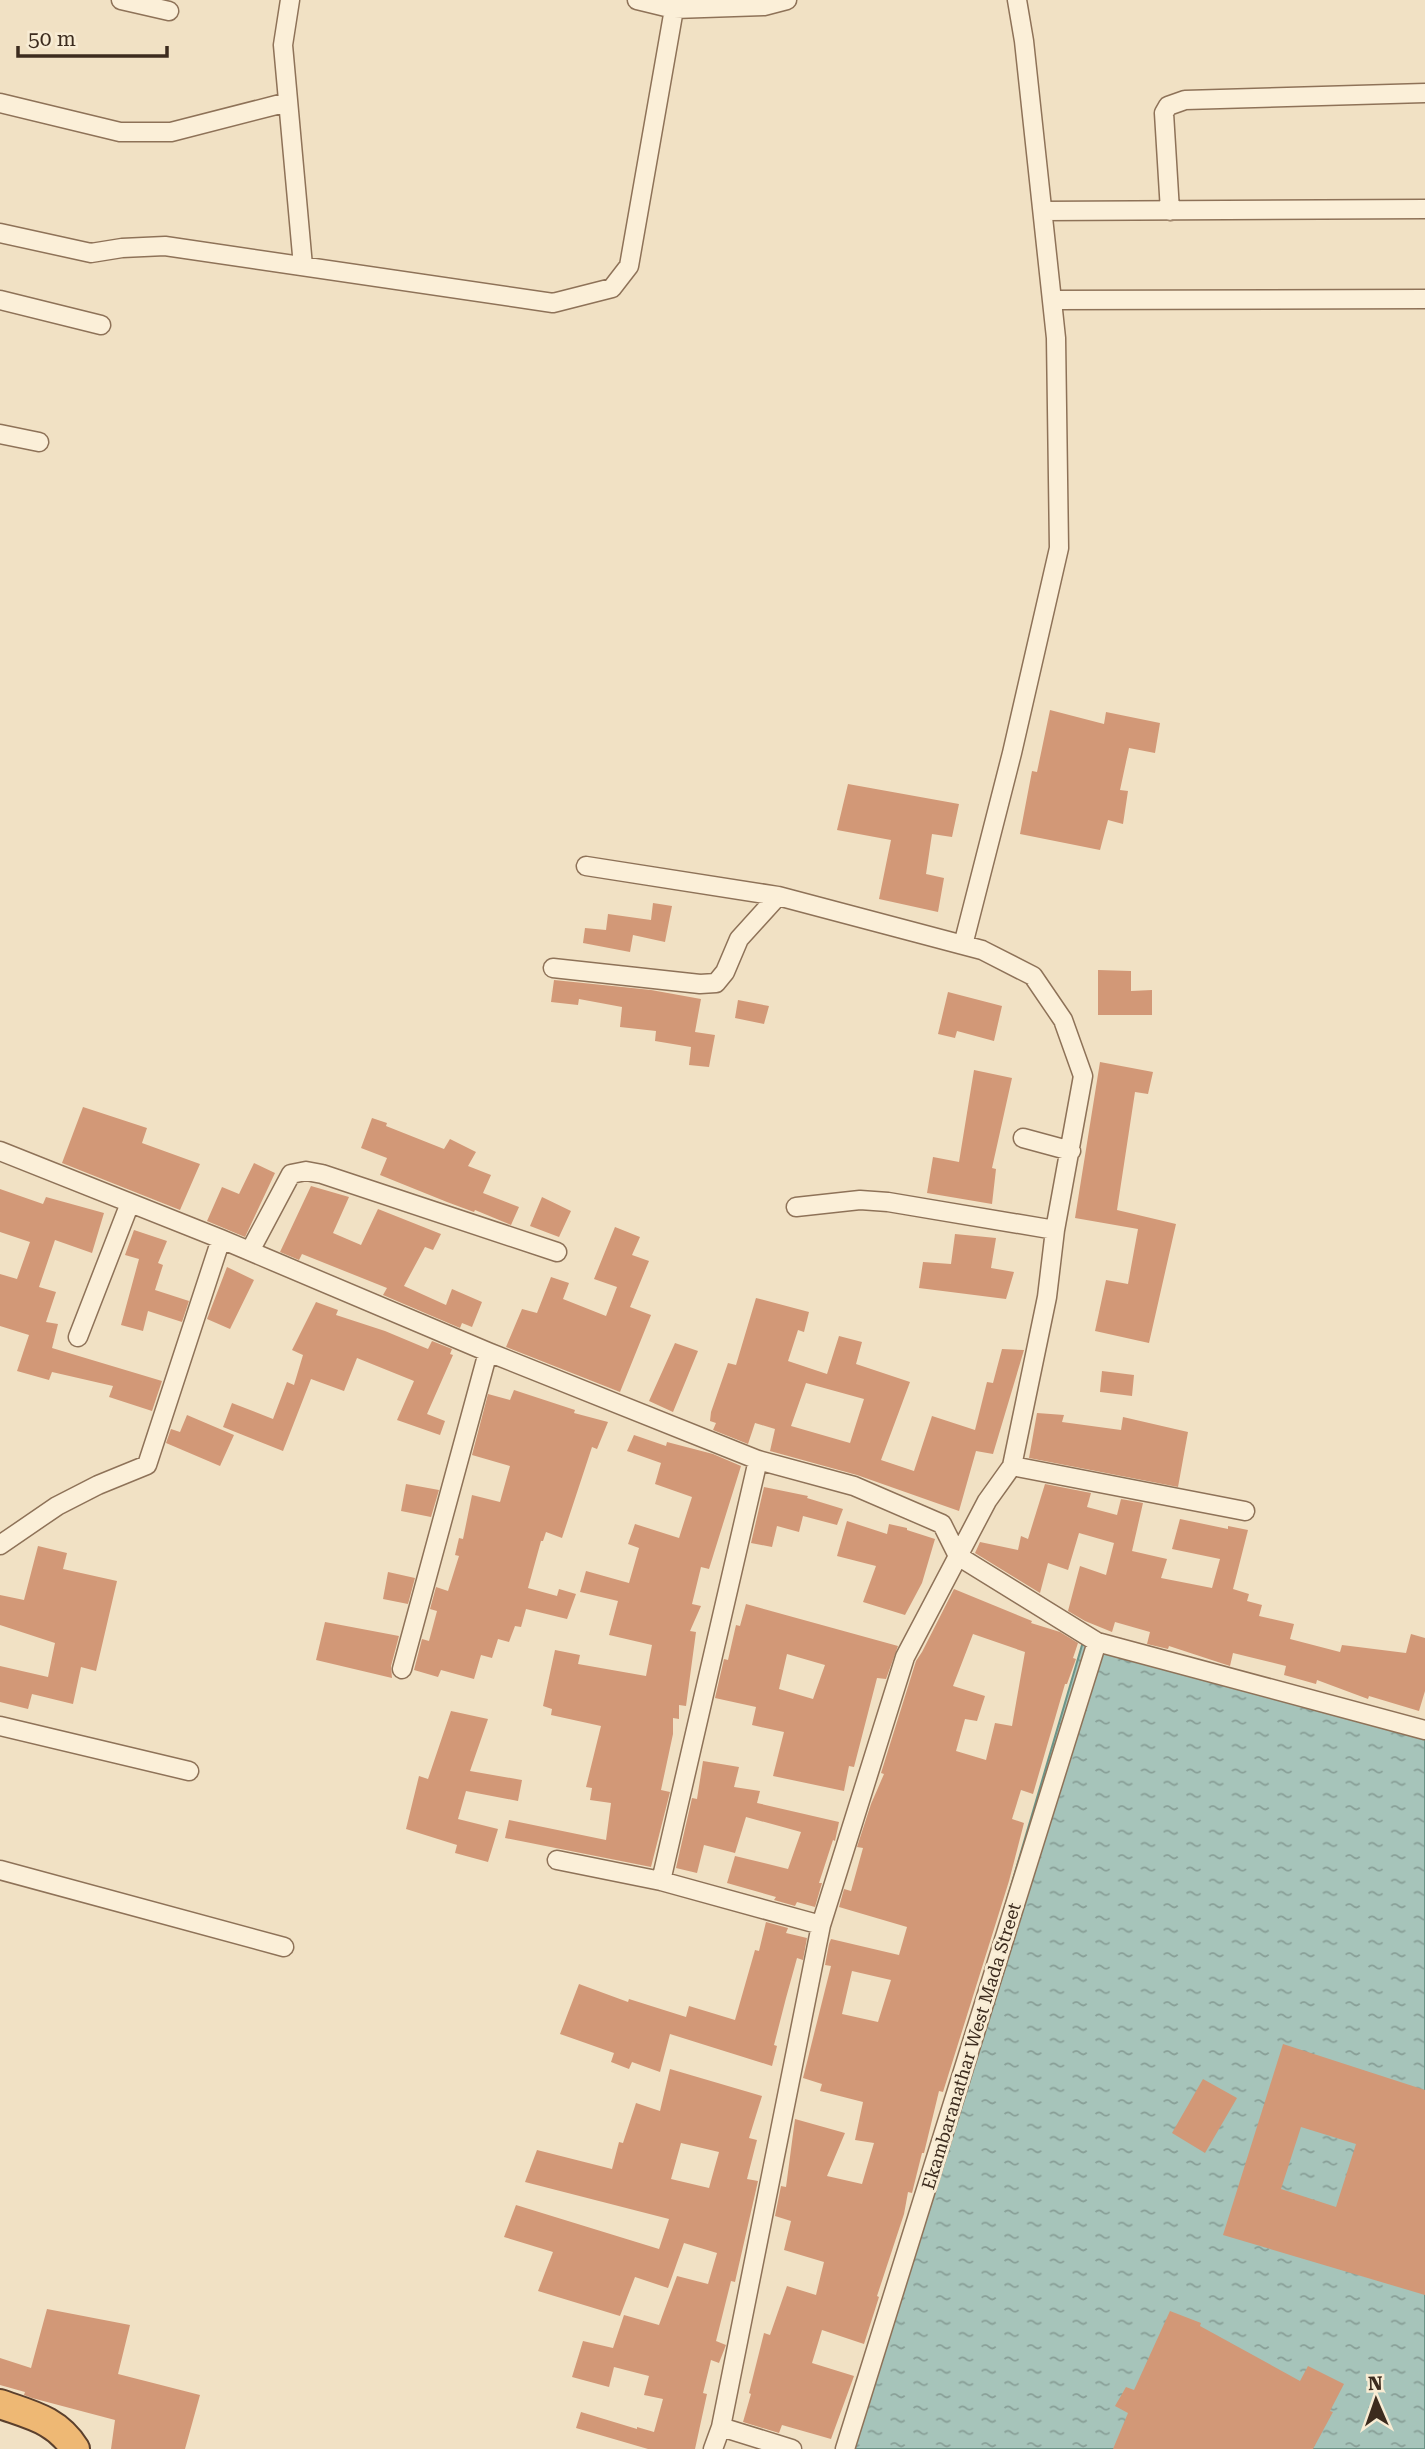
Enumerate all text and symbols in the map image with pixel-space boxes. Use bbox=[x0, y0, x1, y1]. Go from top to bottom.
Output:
scale bar bbox=[18, 14, 166, 58]
text: 50 m bbox=[28, 27, 76, 51]
street label: Ekambaranathar West Mada Street bbox=[917, 1900, 1025, 2192]
north arrow bbox=[1341, 2365, 1411, 2435]
text: N bbox=[1368, 2372, 1384, 2395]

